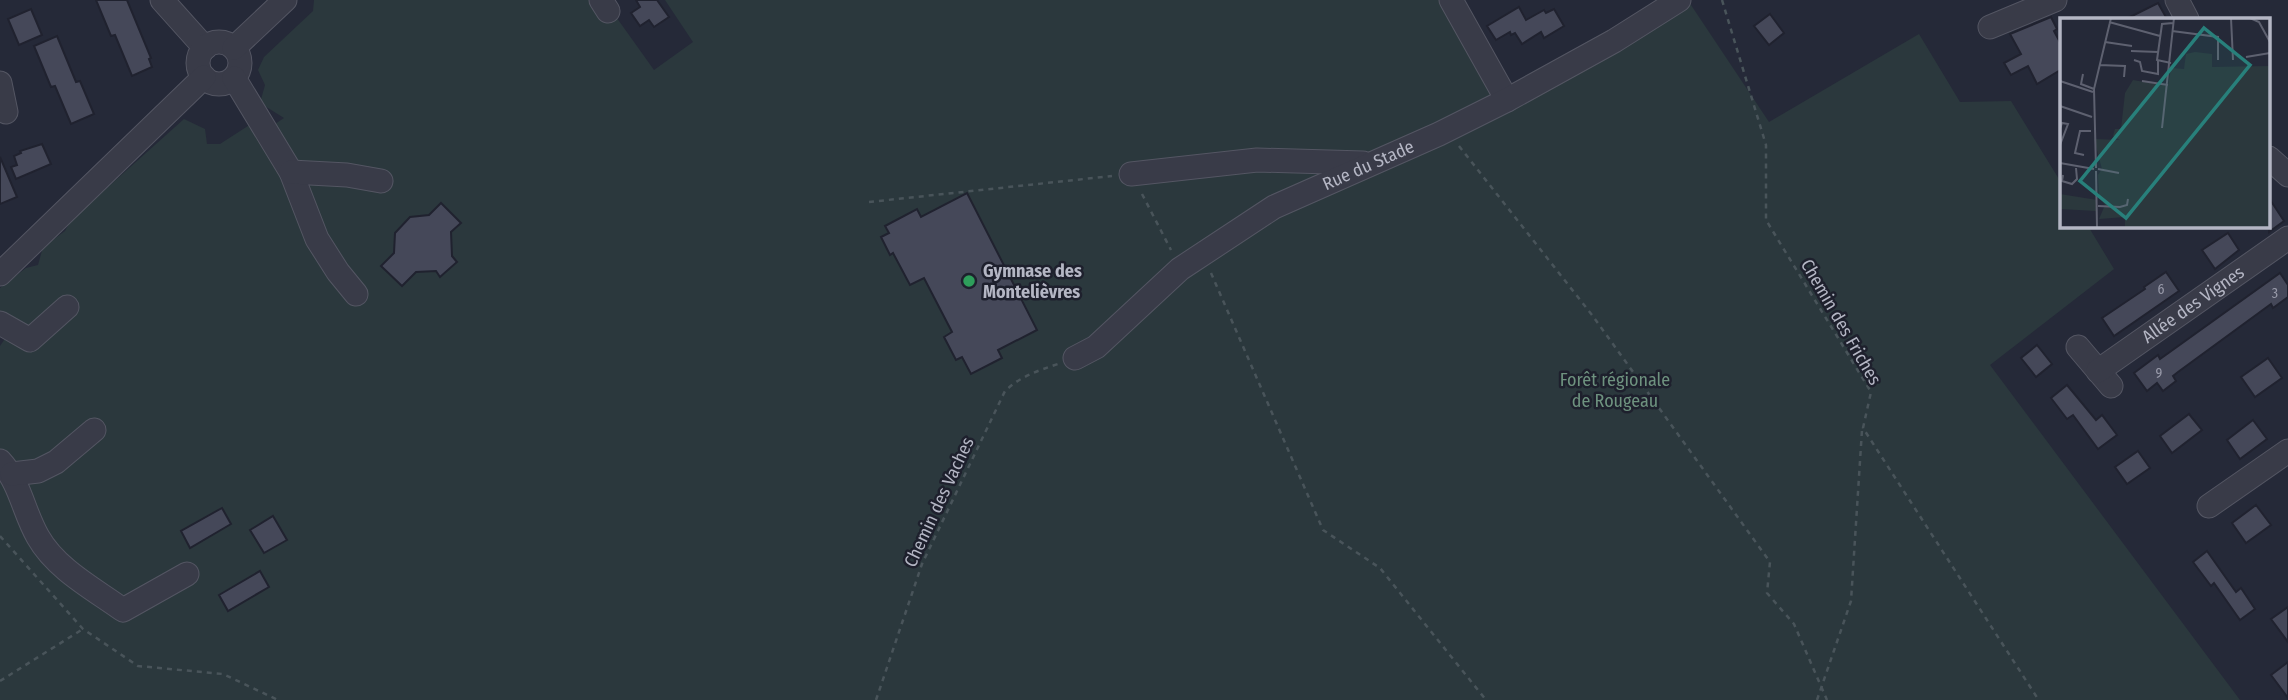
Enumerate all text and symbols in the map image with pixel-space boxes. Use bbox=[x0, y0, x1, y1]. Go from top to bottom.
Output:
inset map bbox=[2060, 18, 2270, 228]
street label: Rue du Stade bbox=[1319, 135, 1417, 195]
street label: Chemin des Friches bbox=[1796, 255, 1886, 389]
place label: Gymnase des Montelièvres bbox=[983, 260, 1082, 303]
street label: Allée des Vignes bbox=[2138, 261, 2249, 348]
marker: Gymnase des Montelièvres bbox=[961, 273, 977, 289]
house number: 6 bbox=[2158, 281, 2165, 298]
house number: 3 bbox=[2272, 285, 2278, 302]
house number: 9 bbox=[2156, 365, 2163, 382]
park label: Forêt régionale de Rougeau bbox=[1560, 369, 1670, 412]
street label: Chemin des Vaches bbox=[899, 433, 979, 571]

